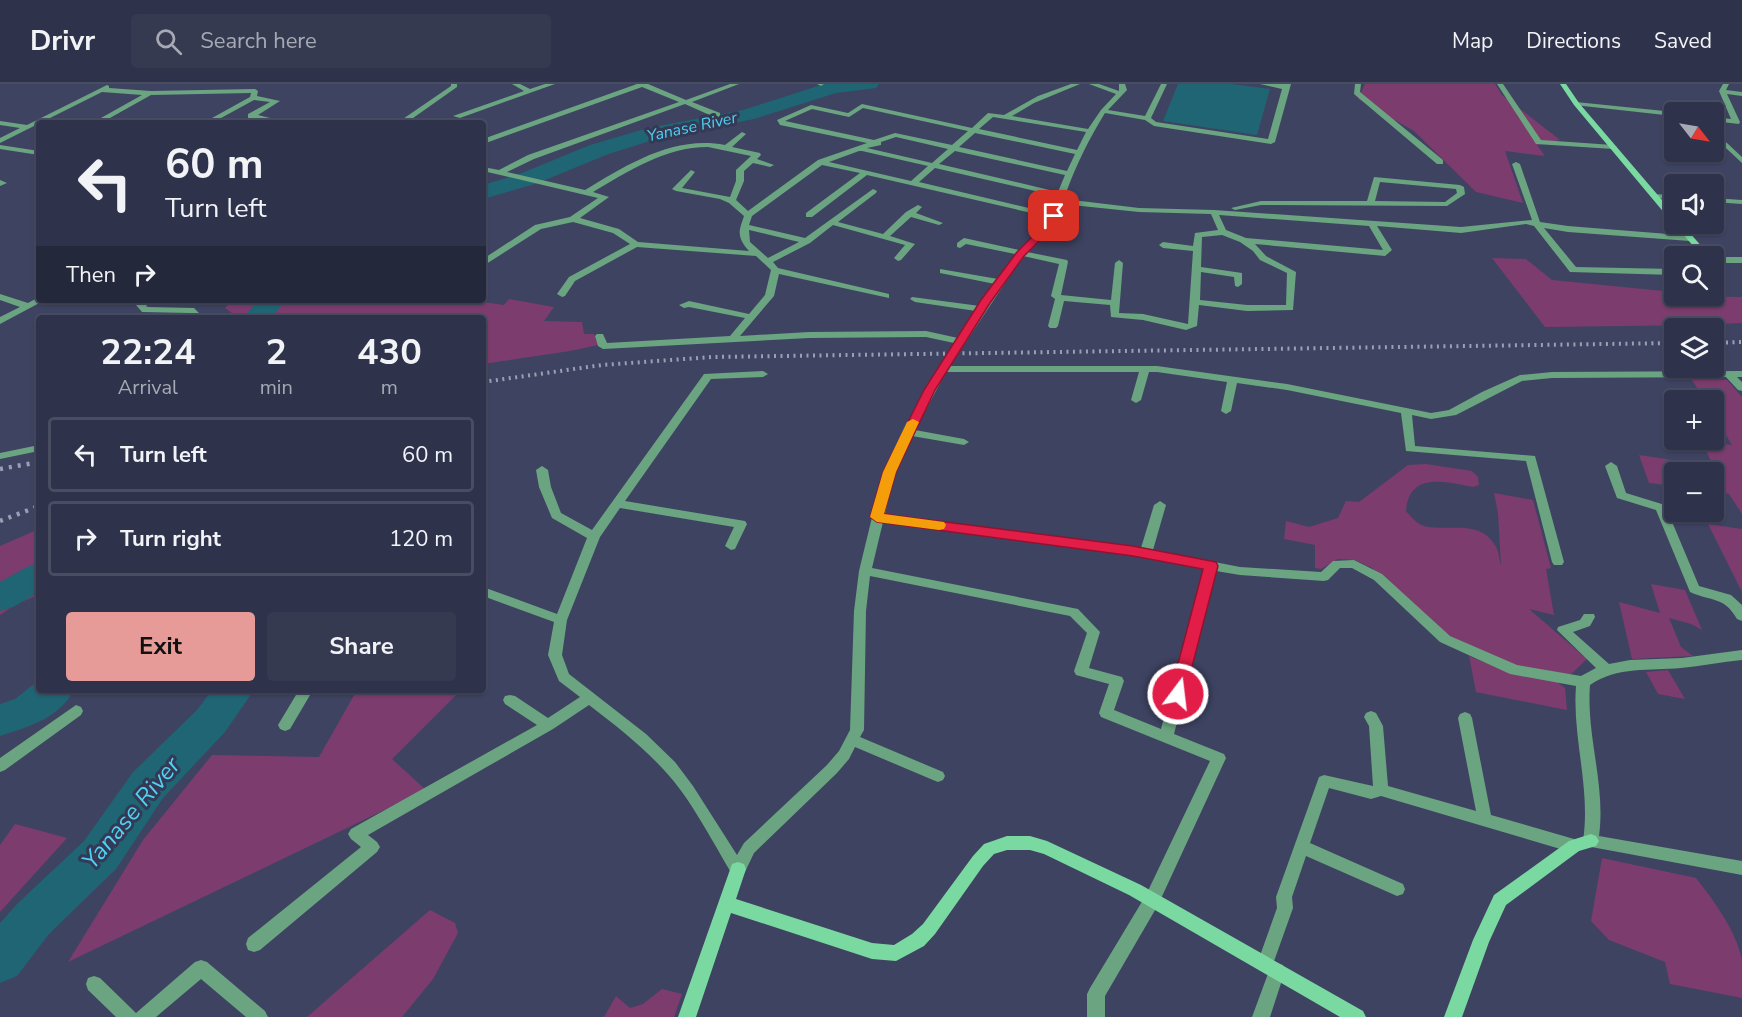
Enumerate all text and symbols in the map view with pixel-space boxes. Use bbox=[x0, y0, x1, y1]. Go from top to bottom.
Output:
search box bbox=[131, 14, 551, 68]
text: Drivr bbox=[30, 22, 95, 60]
icon: search bbox=[152, 25, 185, 58]
text: Search here bbox=[200, 26, 317, 56]
text: Map bbox=[1452, 27, 1493, 55]
text: Directions bbox=[1526, 27, 1621, 55]
text: Saved bbox=[1654, 27, 1712, 55]
north arrow bbox=[1664, 102, 1724, 162]
map controls bbox=[1664, 102, 1724, 522]
water label: Yanase River bbox=[645, 106, 740, 147]
text: 60 m bbox=[165, 136, 264, 193]
icon: left bbox=[66, 144, 144, 222]
button: sound bbox=[1664, 174, 1724, 234]
text: Turn left bbox=[165, 190, 266, 227]
pin bbox=[1028, 190, 1079, 241]
icon: arrive bbox=[1037, 199, 1070, 232]
button: search bbox=[1664, 246, 1724, 306]
icon: right bbox=[128, 258, 161, 291]
text: Then bbox=[66, 260, 116, 290]
button: layers bbox=[1664, 318, 1724, 378]
text: 22:24 bbox=[100, 328, 196, 377]
text: 2 bbox=[265, 328, 287, 377]
text: 430 bbox=[357, 328, 422, 377]
text: Arrival bbox=[118, 374, 178, 401]
text: min bbox=[260, 374, 293, 401]
text: m bbox=[381, 374, 398, 401]
button: + bbox=[1664, 390, 1724, 450]
icon: left bbox=[69, 438, 102, 471]
text: Turn left bbox=[120, 440, 207, 470]
text: 60 m bbox=[402, 440, 453, 470]
button: − bbox=[1664, 462, 1724, 522]
icon: right bbox=[69, 522, 102, 555]
text: Turn right bbox=[120, 524, 221, 554]
text: 120 m bbox=[389, 524, 453, 554]
button: Exit bbox=[66, 612, 255, 681]
button: Share bbox=[267, 612, 456, 681]
position arrow bbox=[1146, 662, 1210, 726]
water label: Yanase River bbox=[75, 749, 188, 876]

